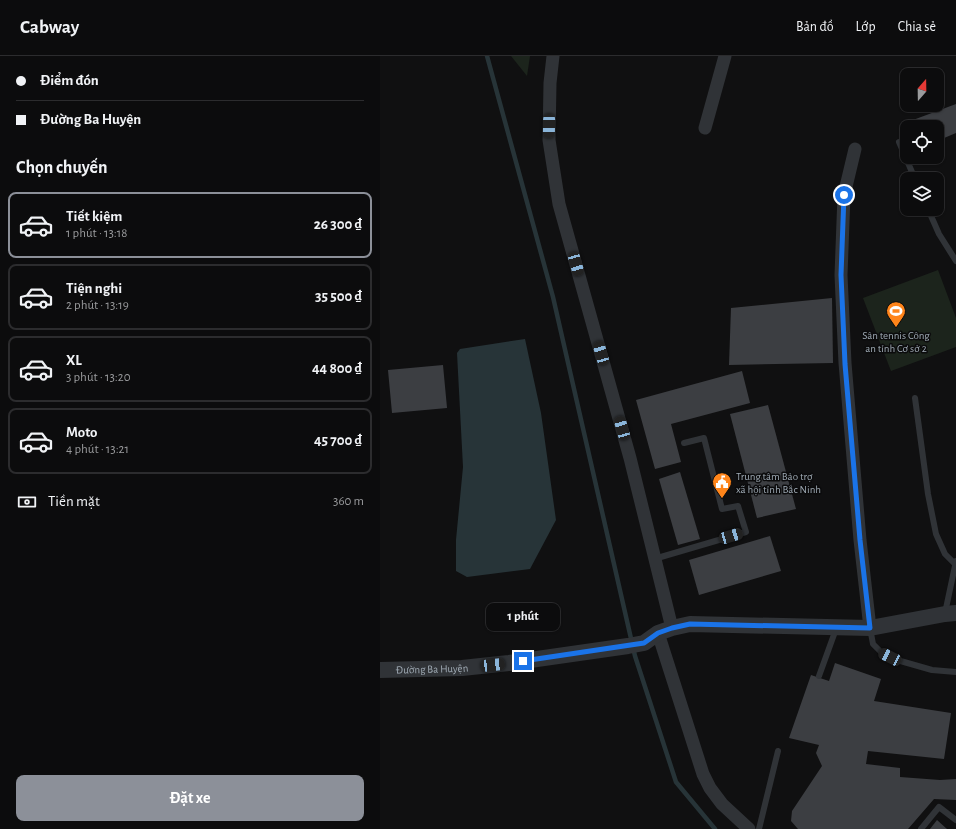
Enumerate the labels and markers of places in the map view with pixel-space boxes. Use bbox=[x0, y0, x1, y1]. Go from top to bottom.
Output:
sports icon: Sân tennis Công an tỉnh Cơ sở 2 bbox=[885, 300, 907, 328]
place label: Sân tennis Công an tỉnh Cơ sở 2 bbox=[862, 330, 930, 354]
public building icon: Trung tâm Bảo trợ xã hội tỉnh Bắc Ninh bbox=[711, 471, 733, 499]
place label: Trung tâm Bảo trợ xã hội tỉnh Bắc Ninh bbox=[736, 471, 821, 495]

